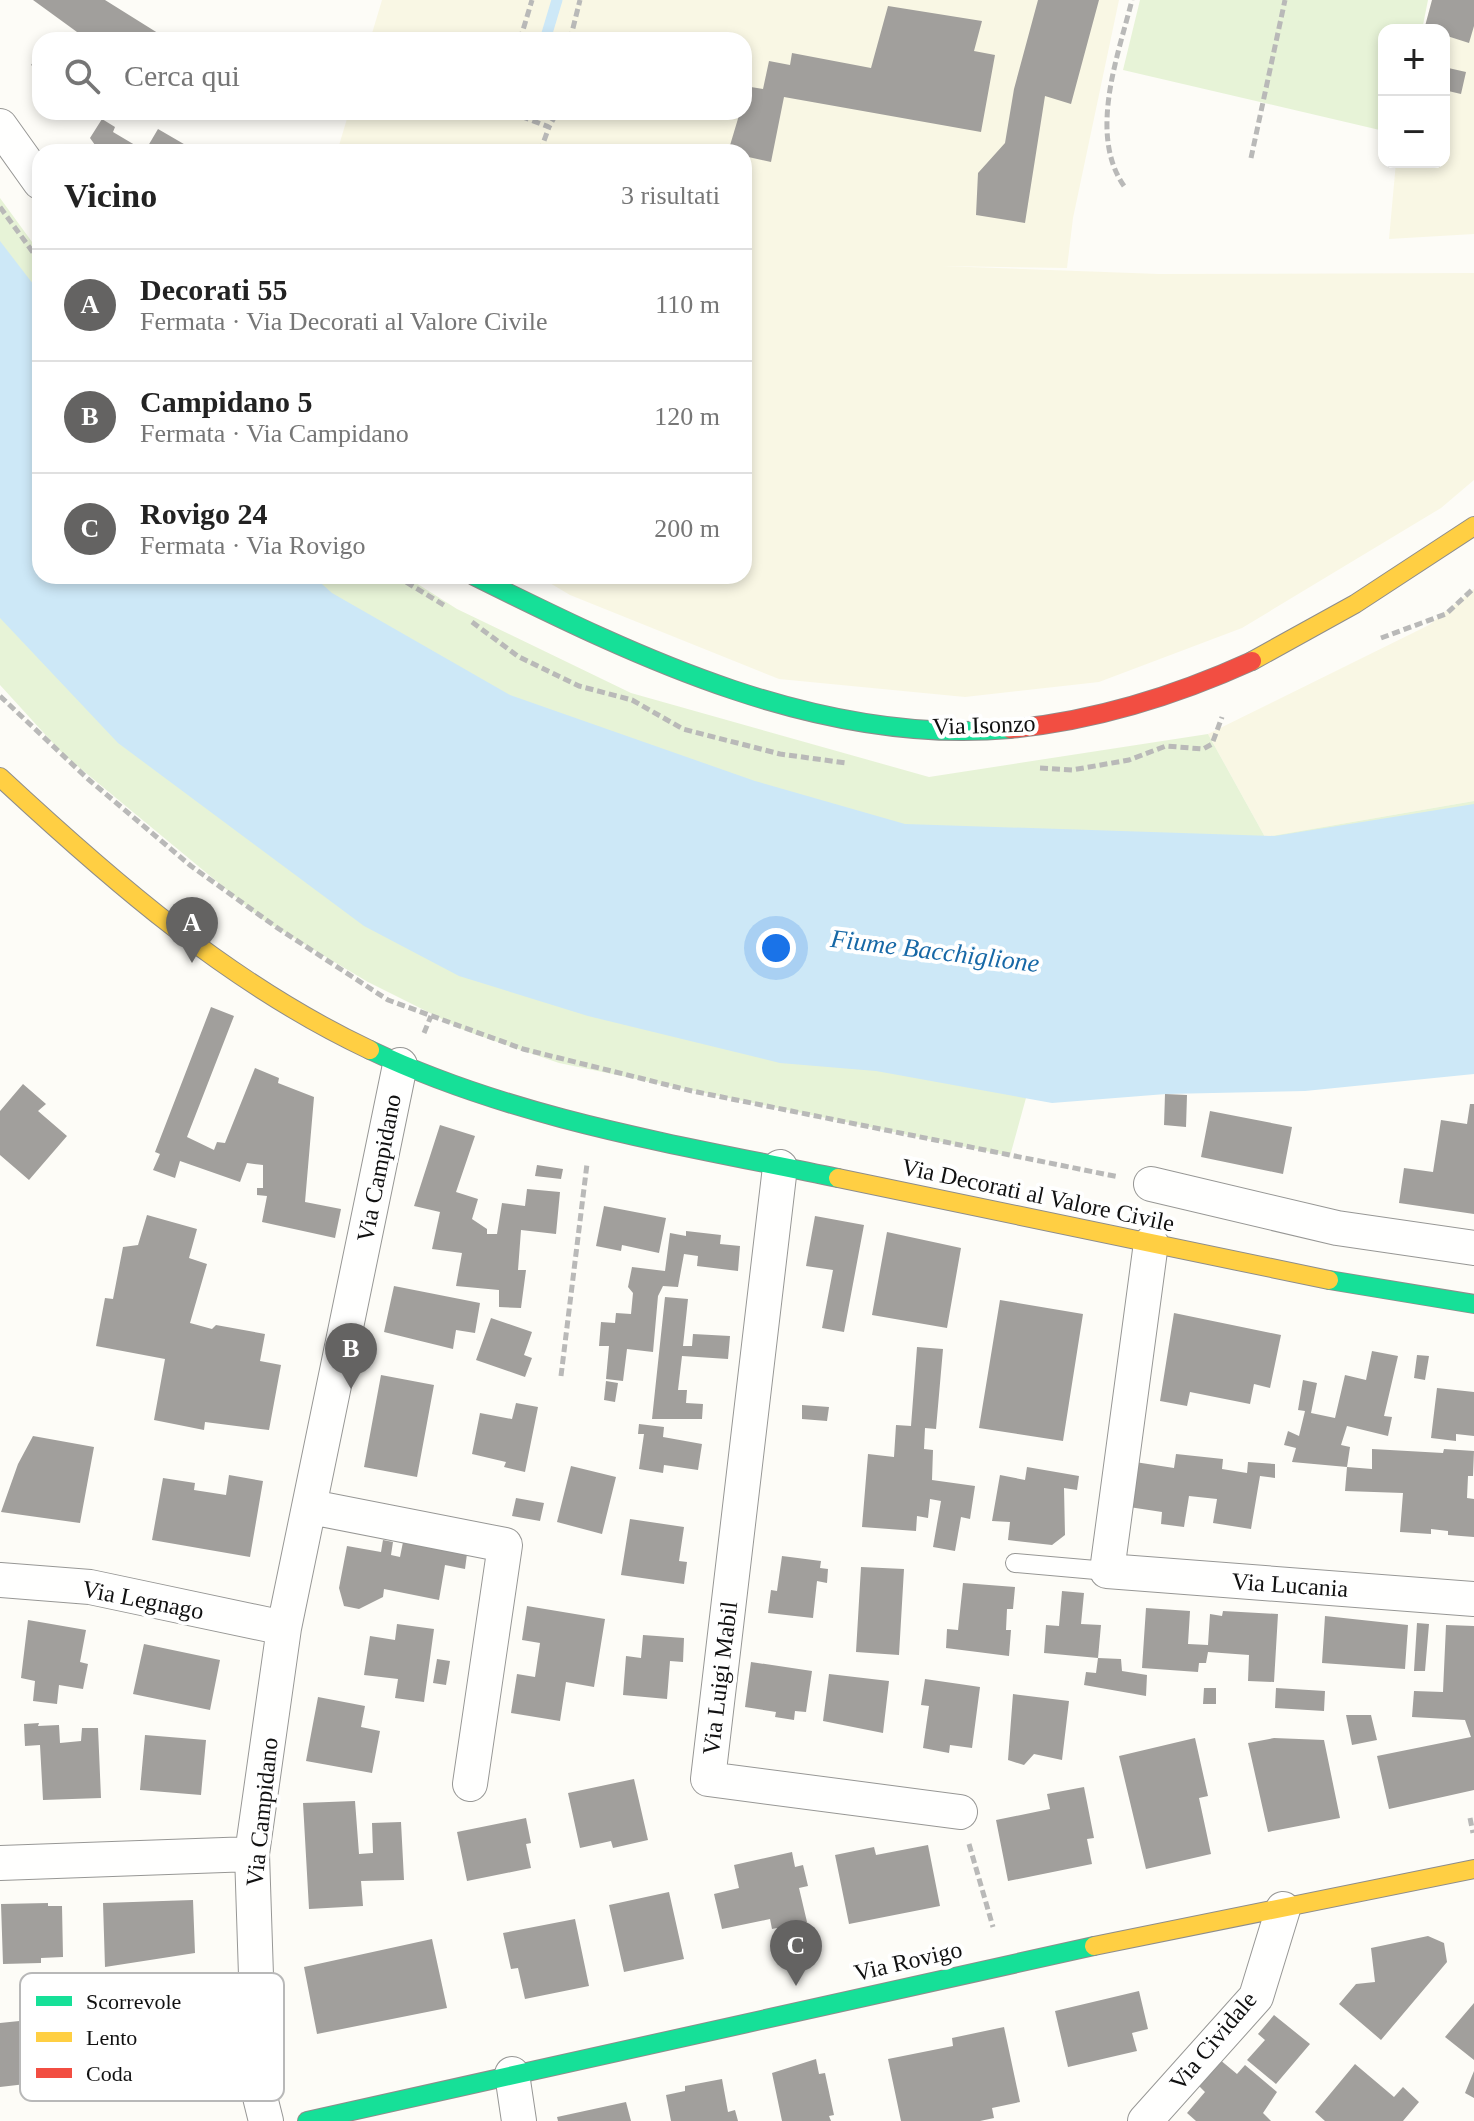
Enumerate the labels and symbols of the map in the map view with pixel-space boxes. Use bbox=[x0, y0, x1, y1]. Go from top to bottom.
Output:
street label: Via Isonzo bbox=[932, 710, 1036, 740]
pin: A bbox=[166, 897, 218, 963]
water label: Fiume Bacchiglione bbox=[828, 924, 1041, 978]
your location bbox=[756, 928, 796, 968]
street label: Via Campidano bbox=[352, 1092, 406, 1244]
street label: Via Decorati al Valore Civile bbox=[899, 1153, 1177, 1237]
pin: B bbox=[325, 1323, 377, 1389]
street label: Via Lucania bbox=[1231, 1568, 1349, 1602]
street label: Via Legnago bbox=[80, 1575, 206, 1625]
street label: Via Luigi Mabil bbox=[698, 1599, 742, 1756]
street label: Via Campidano bbox=[241, 1736, 283, 1888]
pin: C bbox=[770, 1920, 822, 1986]
street label: Via Rovigo bbox=[852, 1936, 964, 1986]
legend bbox=[20, 1973, 284, 2101]
street label: Via Cividale bbox=[1164, 1986, 1262, 2096]
text: Scorrevole bbox=[86, 1989, 181, 2014]
text: Lento bbox=[86, 2025, 137, 2050]
text: Coda bbox=[86, 2061, 133, 2086]

